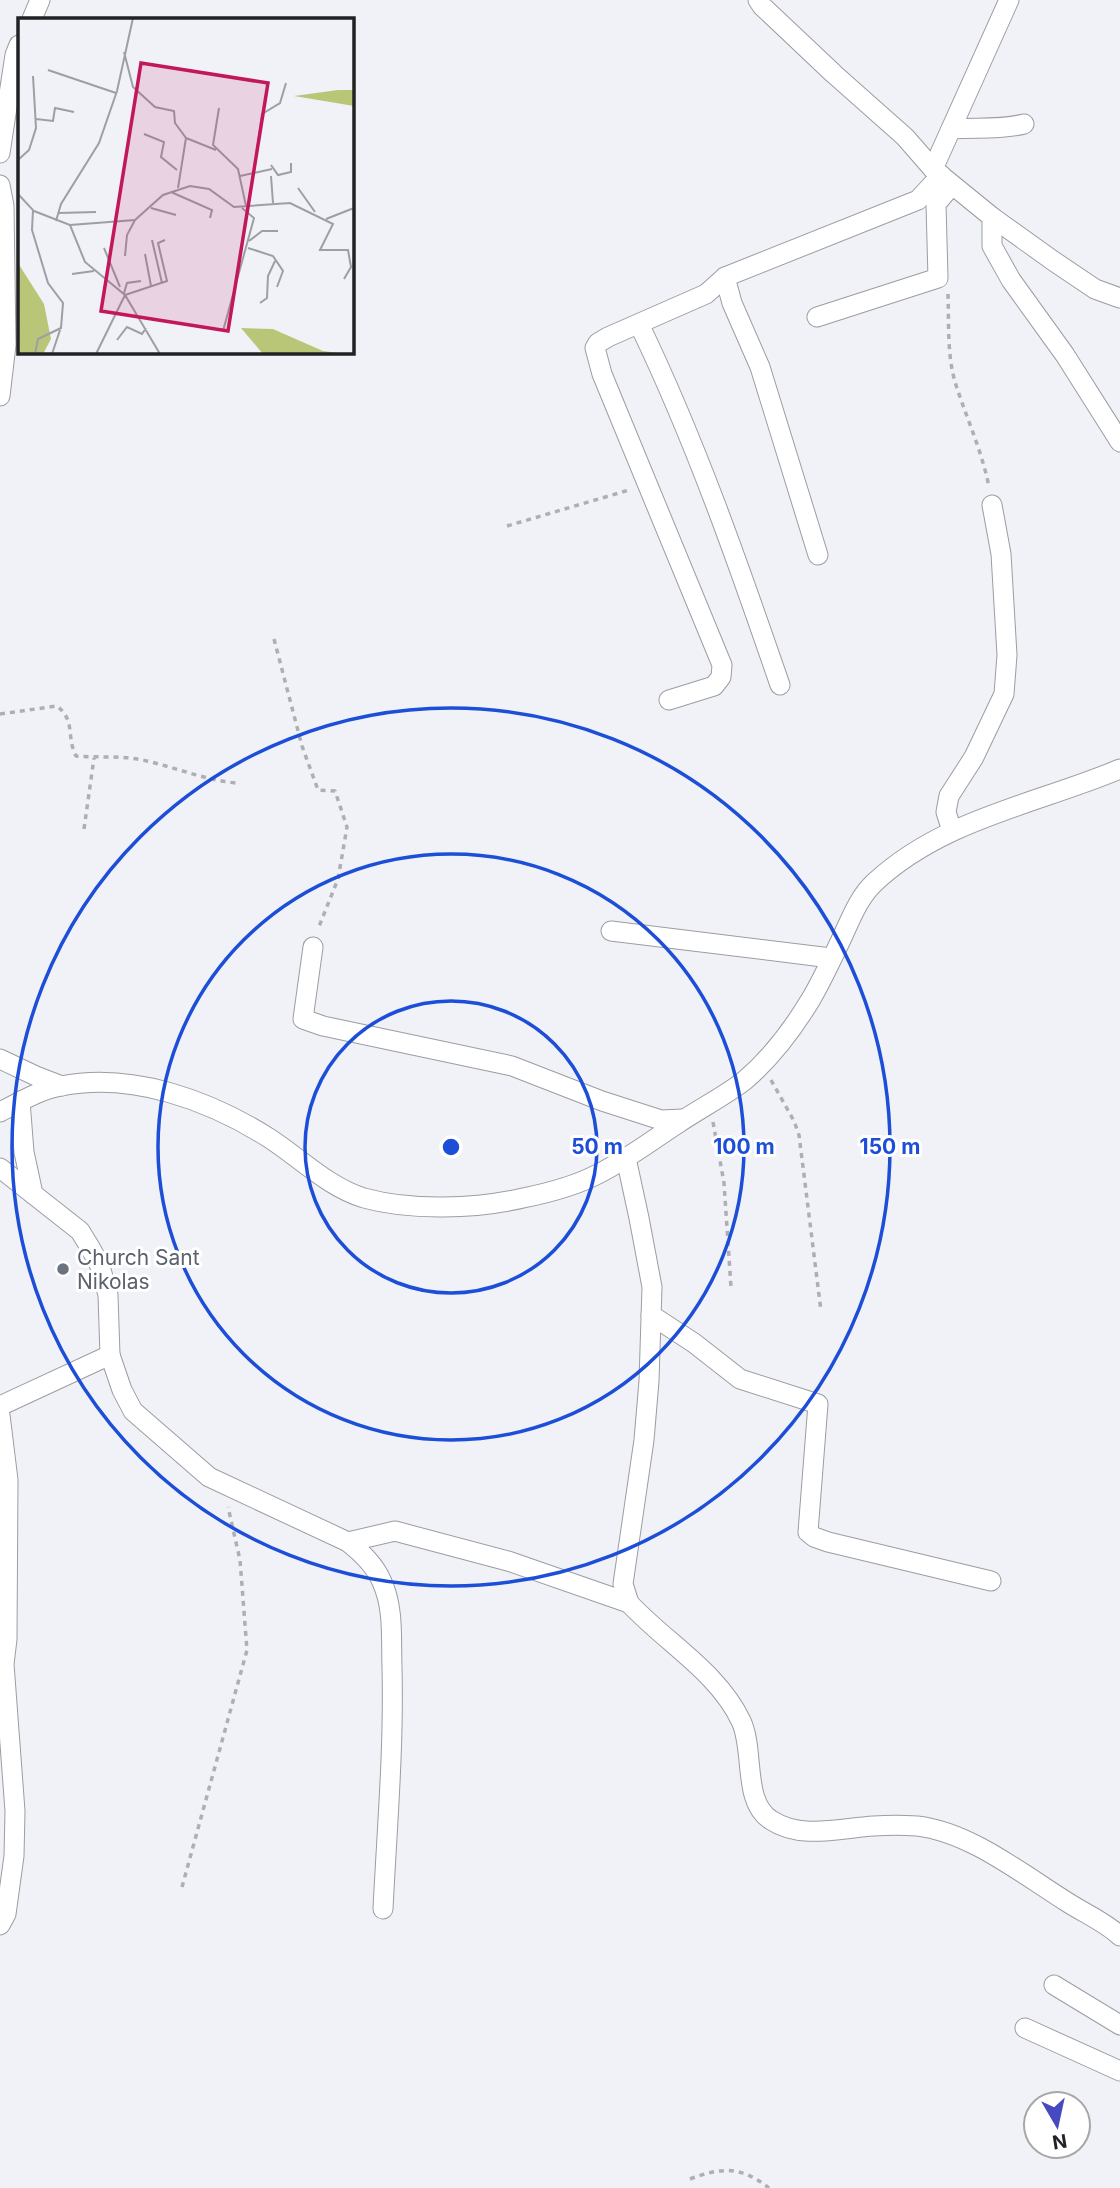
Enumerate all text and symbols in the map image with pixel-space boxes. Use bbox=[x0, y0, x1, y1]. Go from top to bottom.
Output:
inset map bbox=[18, 18, 354, 354]
text: 50 m bbox=[571, 1134, 623, 1159]
text: 100 m bbox=[713, 1134, 775, 1159]
text: 150 m bbox=[860, 1134, 920, 1159]
centre of rings bbox=[439, 1135, 463, 1159]
place label: Church Sant Nikolas bbox=[77, 1245, 200, 1294]
marker: Church Sant Nikolas bbox=[55, 1261, 71, 1277]
north arrow bbox=[1022, 2090, 1092, 2160]
text: N bbox=[1051, 2129, 1069, 2154]

